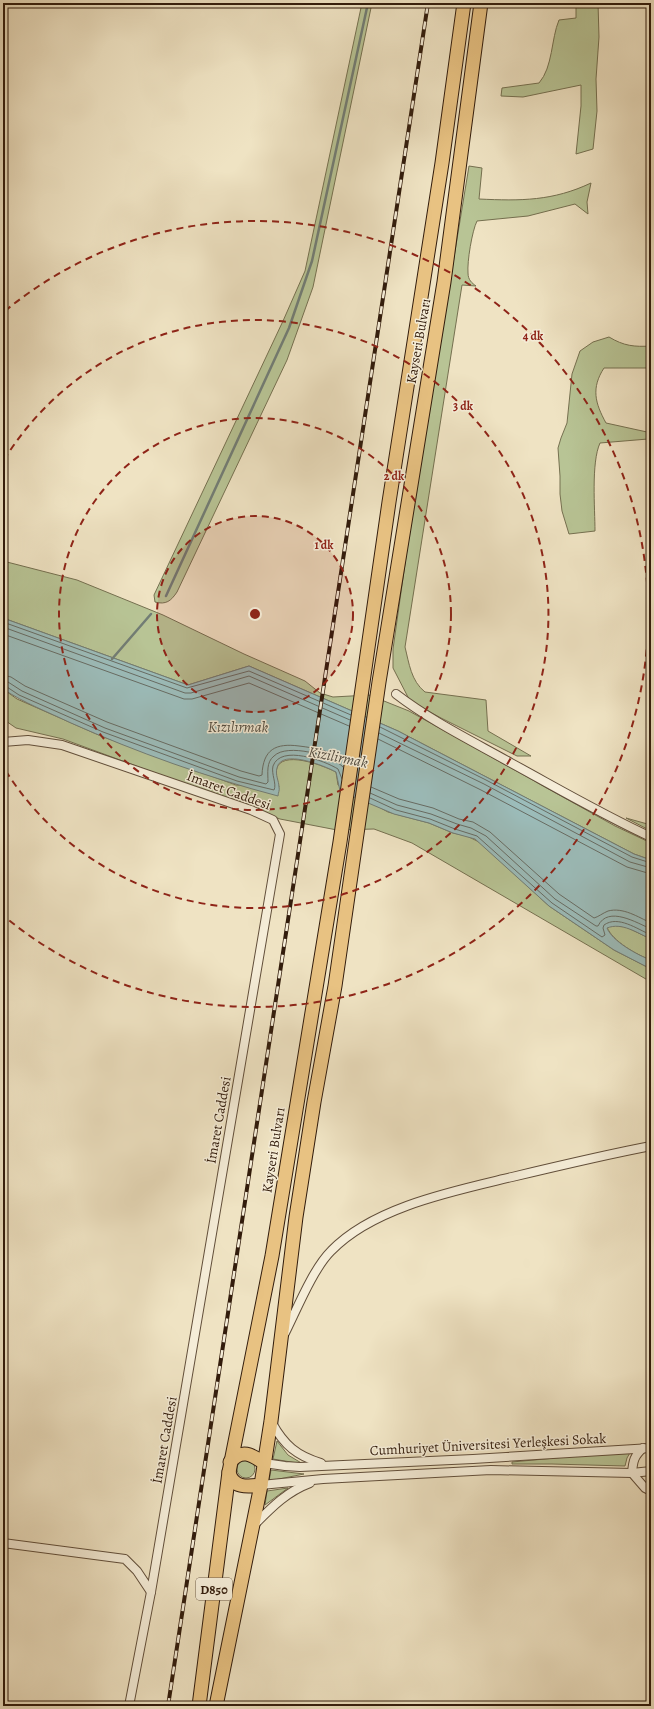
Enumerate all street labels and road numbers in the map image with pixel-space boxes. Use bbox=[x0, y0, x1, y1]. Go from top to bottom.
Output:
street label: Kayseri Bulvarı bbox=[402, 297, 435, 385]
street label: İmaret Caddesi bbox=[184, 766, 274, 814]
street label: İmaret Caddesi bbox=[201, 1075, 236, 1165]
street label: Kayseri Bulvarı bbox=[257, 1106, 290, 1194]
street label: İmaret Caddesi bbox=[147, 1395, 182, 1485]
street label: Cumhuriyet Üniversitesi Yerleşkesi Sokak bbox=[369, 1429, 607, 1460]
road number: D850 bbox=[196, 1578, 232, 1600]

